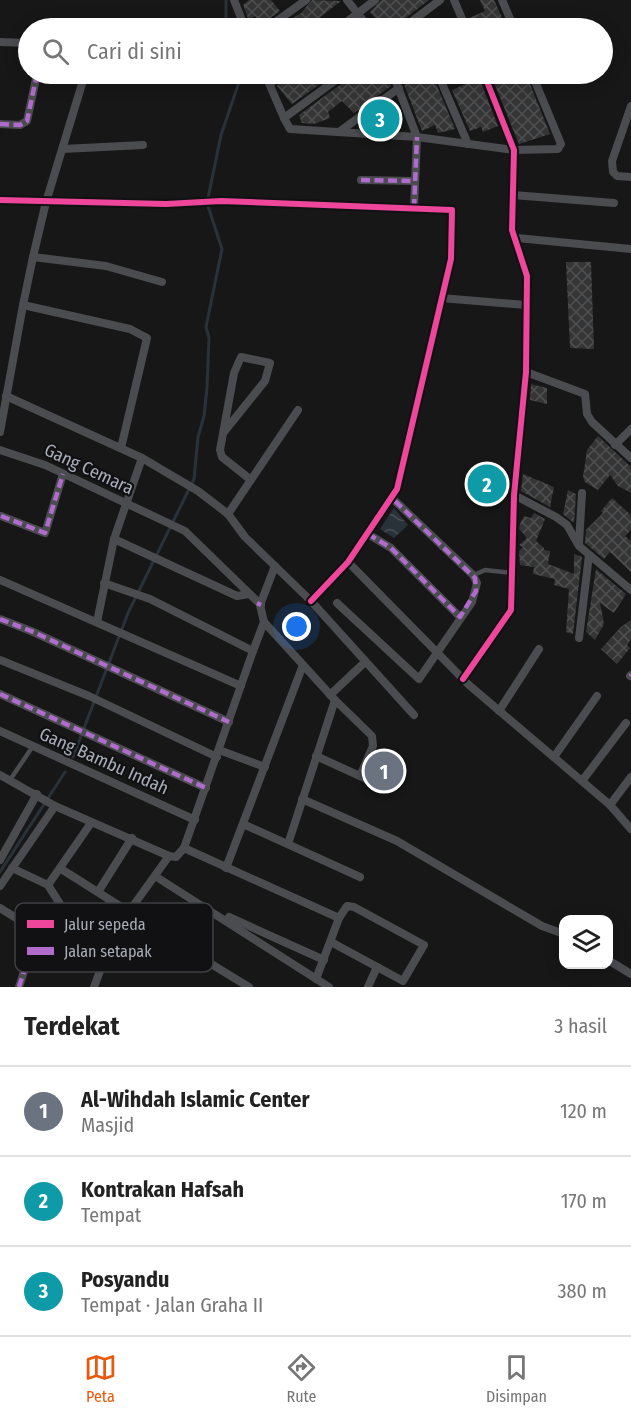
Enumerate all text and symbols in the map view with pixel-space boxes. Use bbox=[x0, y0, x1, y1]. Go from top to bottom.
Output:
search box bbox=[18, 18, 613, 84]
icon: search bbox=[39, 35, 72, 68]
text: Cari di sini bbox=[87, 38, 182, 65]
pin: 3 bbox=[360, 96, 400, 142]
street label: Gang Cemara bbox=[41, 439, 137, 499]
pin: 2 bbox=[468, 462, 506, 506]
your location bbox=[282, 612, 311, 641]
street label: Gang Bambu Indah bbox=[36, 723, 172, 799]
pin: 1 bbox=[364, 748, 404, 794]
legend bbox=[15, 903, 213, 972]
text: Jalur sepeda bbox=[64, 915, 146, 934]
map controls bbox=[559, 915, 613, 969]
button: layers bbox=[559, 915, 613, 969]
text: Jalan setapak bbox=[64, 942, 152, 961]
text: Terdekat bbox=[24, 1011, 120, 1042]
text: 3 hasil bbox=[554, 1014, 607, 1038]
text: Al-Wihdah Islamic Center bbox=[81, 1086, 310, 1113]
text: 1 bbox=[39, 1099, 48, 1123]
text: 120 m bbox=[560, 1099, 607, 1123]
text: Masjid bbox=[81, 1113, 134, 1137]
text: Kontrakan Hafsah bbox=[81, 1176, 244, 1203]
text: 2 bbox=[39, 1189, 48, 1213]
text: 170 m bbox=[561, 1189, 607, 1213]
text: Tempat bbox=[81, 1203, 141, 1227]
text: Posyandu bbox=[81, 1266, 169, 1293]
text: 3 bbox=[39, 1279, 48, 1303]
text: 380 m bbox=[557, 1279, 607, 1303]
text: Tempat · Jalan Graha II bbox=[81, 1293, 263, 1317]
tab: Peta bbox=[84, 1351, 117, 1406]
tab: Rute bbox=[285, 1351, 318, 1406]
tab: Disimpan bbox=[486, 1351, 547, 1406]

